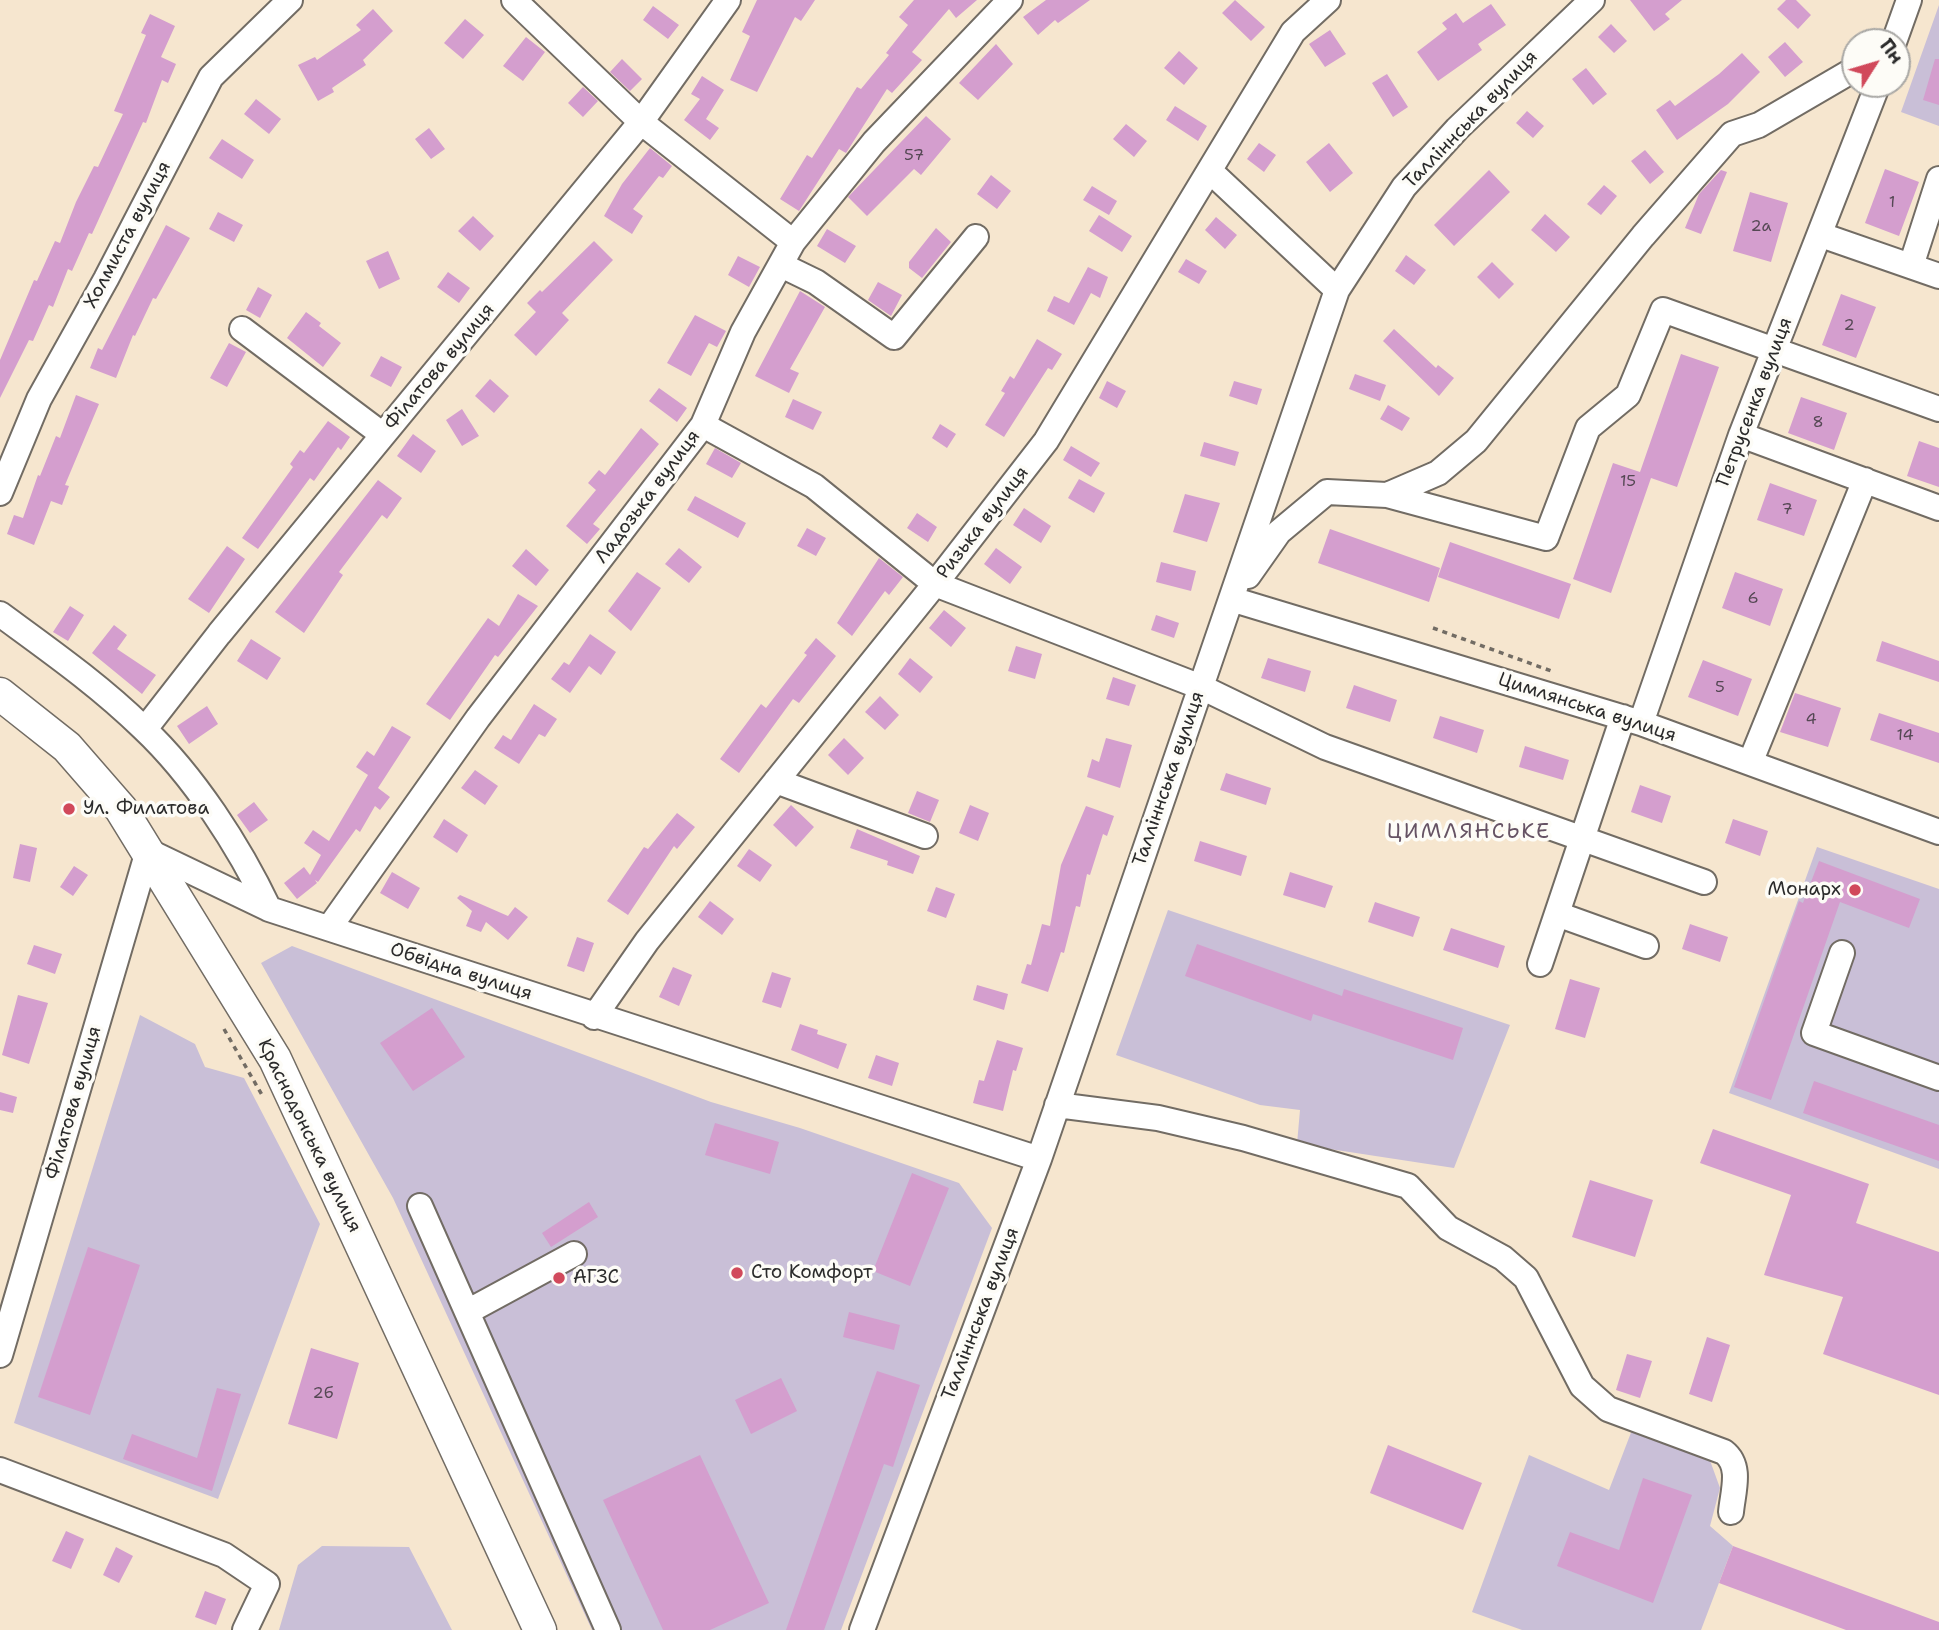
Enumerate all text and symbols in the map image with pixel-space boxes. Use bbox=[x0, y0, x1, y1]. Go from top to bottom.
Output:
north arrow bbox=[1841, 28, 1911, 98]
text: Пн bbox=[1874, 34, 1909, 69]
street label: Талліннська вулиця bbox=[1399, 46, 1543, 194]
house number: 57 bbox=[904, 146, 924, 166]
street label: Холмиста вулиця bbox=[80, 158, 176, 312]
house number: 1 bbox=[1889, 193, 1895, 213]
house number: 2а bbox=[1750, 217, 1772, 237]
street label: Філатова вулиця bbox=[380, 299, 500, 435]
street label: Петрусенка вулиця bbox=[1712, 314, 1798, 490]
house number: 2 bbox=[1843, 316, 1855, 336]
house number: 8 bbox=[1812, 413, 1824, 433]
street label: Ладозька вулиця bbox=[590, 426, 706, 568]
street label: Ризька вулиця bbox=[932, 462, 1034, 584]
house number: 15 bbox=[1620, 472, 1636, 492]
house number: 7 bbox=[1781, 500, 1793, 520]
house number: 6 bbox=[1747, 589, 1759, 609]
street label: Цимлянська вулиця bbox=[1495, 668, 1679, 748]
house number: 5 bbox=[1715, 678, 1725, 698]
street label: Талліннська вулиця bbox=[1128, 689, 1210, 869]
house number: 4 bbox=[1805, 710, 1817, 730]
house number: 14 bbox=[1896, 726, 1914, 746]
place label: Ул. Филатова bbox=[83, 798, 209, 820]
marker: Ул. Филатова bbox=[61, 801, 77, 817]
district label: ЦИМЛЯНСЬКЕ bbox=[1388, 820, 1550, 846]
place label: Монарх bbox=[1768, 879, 1841, 901]
marker: Монарх bbox=[1847, 882, 1863, 898]
street label: Обвідна вулиця bbox=[387, 938, 535, 1006]
street label: Філатова вулиця bbox=[41, 1024, 107, 1182]
street label: Краснодонська вулиця bbox=[252, 1035, 366, 1237]
street label: Талліннська вулиця bbox=[938, 1224, 1024, 1404]
place label: Сто Комфорт bbox=[751, 1262, 873, 1284]
marker: Сто Комфорт bbox=[729, 1265, 745, 1281]
place label: АГЗС bbox=[573, 1267, 619, 1289]
marker: АГЗС bbox=[551, 1270, 567, 1286]
house number: 2б bbox=[313, 1384, 333, 1404]

